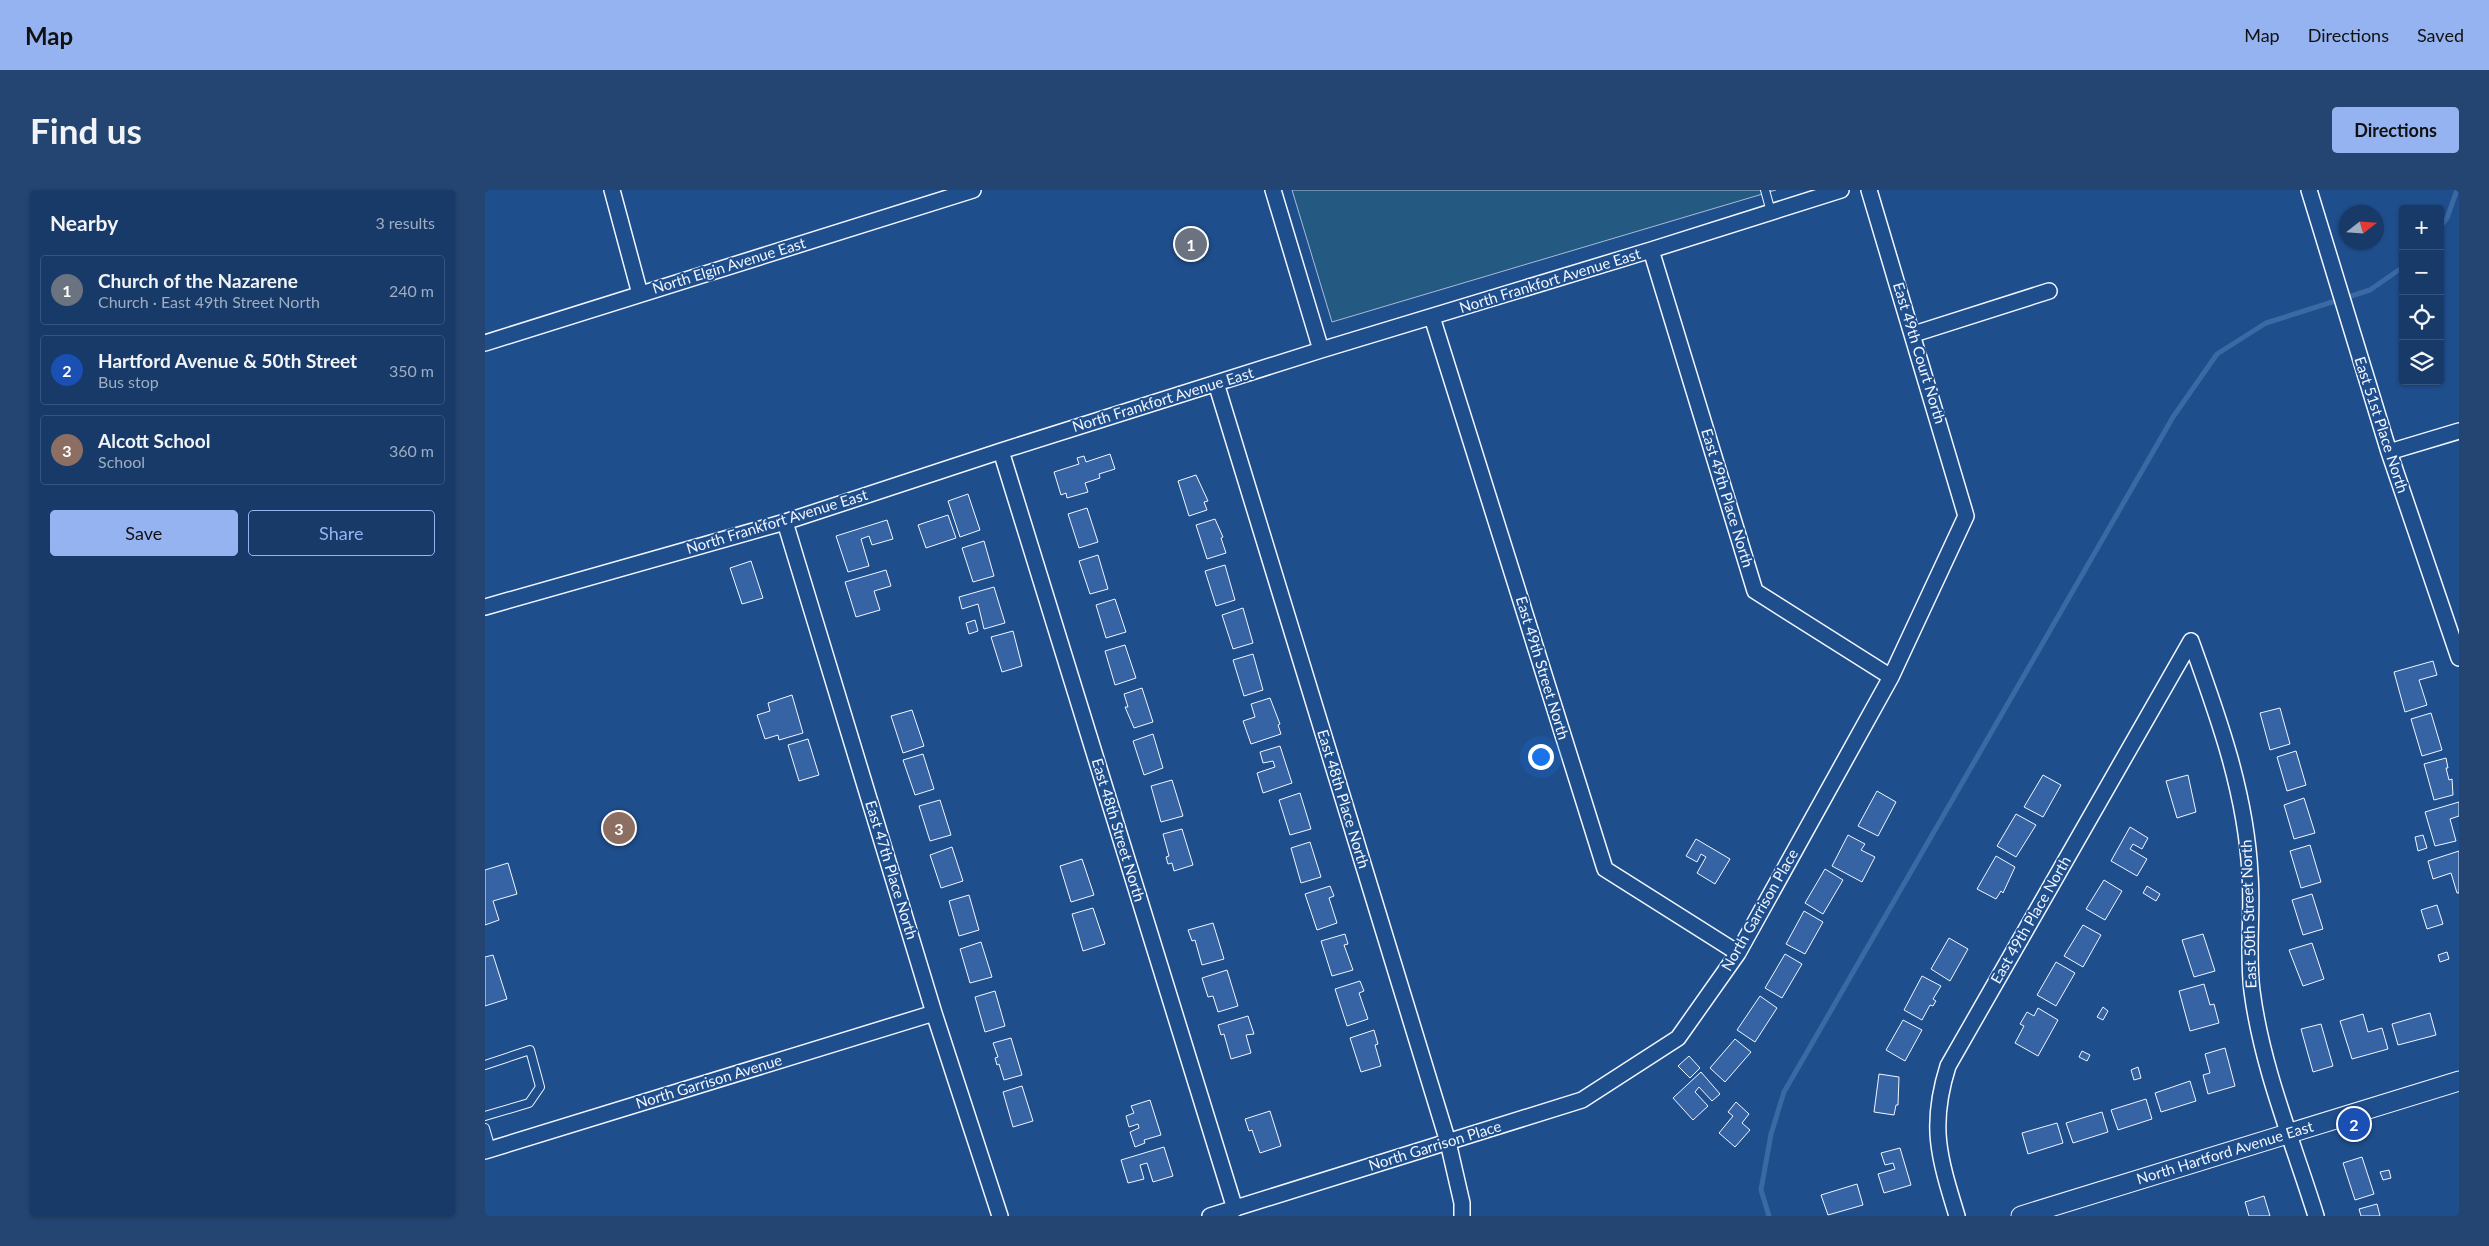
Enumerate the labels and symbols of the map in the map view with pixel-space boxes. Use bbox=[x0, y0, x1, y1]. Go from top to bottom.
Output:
north arrow bbox=[2339, 205, 2384, 250]
pin: 1 bbox=[1175, 225, 1207, 263]
street label: North Elgin Avenue East bbox=[650, 233, 808, 297]
street label: North Frankfort Avenue East bbox=[1457, 244, 1643, 316]
street label: East 49th Court North bbox=[1890, 280, 1950, 426]
street label: East 51st Place North bbox=[2351, 354, 2413, 495]
street label: North Frankfort Avenue East bbox=[1070, 363, 1256, 435]
street label: East 49th Place North bbox=[1698, 426, 1758, 569]
street label: North Frankfort Avenue East bbox=[684, 485, 870, 557]
street label: East 49th Street North bbox=[1513, 594, 1573, 742]
street label: East 48th Place North bbox=[1314, 727, 1374, 870]
your location bbox=[1528, 744, 1554, 770]
street label: East 48th Street North bbox=[1089, 756, 1149, 904]
street label: East 47th Place North bbox=[862, 798, 922, 941]
pin: 3 bbox=[603, 809, 635, 847]
street label: East 50th Street North bbox=[2236, 839, 2260, 989]
street label: North Garrison Place bbox=[1717, 845, 1801, 974]
street label: East 49th Place North bbox=[1986, 852, 2074, 987]
street label: North Garrison Avenue bbox=[633, 1050, 784, 1112]
pin: 2 bbox=[2338, 1105, 2370, 1143]
street label: North Garrison Place bbox=[1366, 1116, 1503, 1174]
street label: North Hartford Avenue East bbox=[2134, 1116, 2316, 1188]

